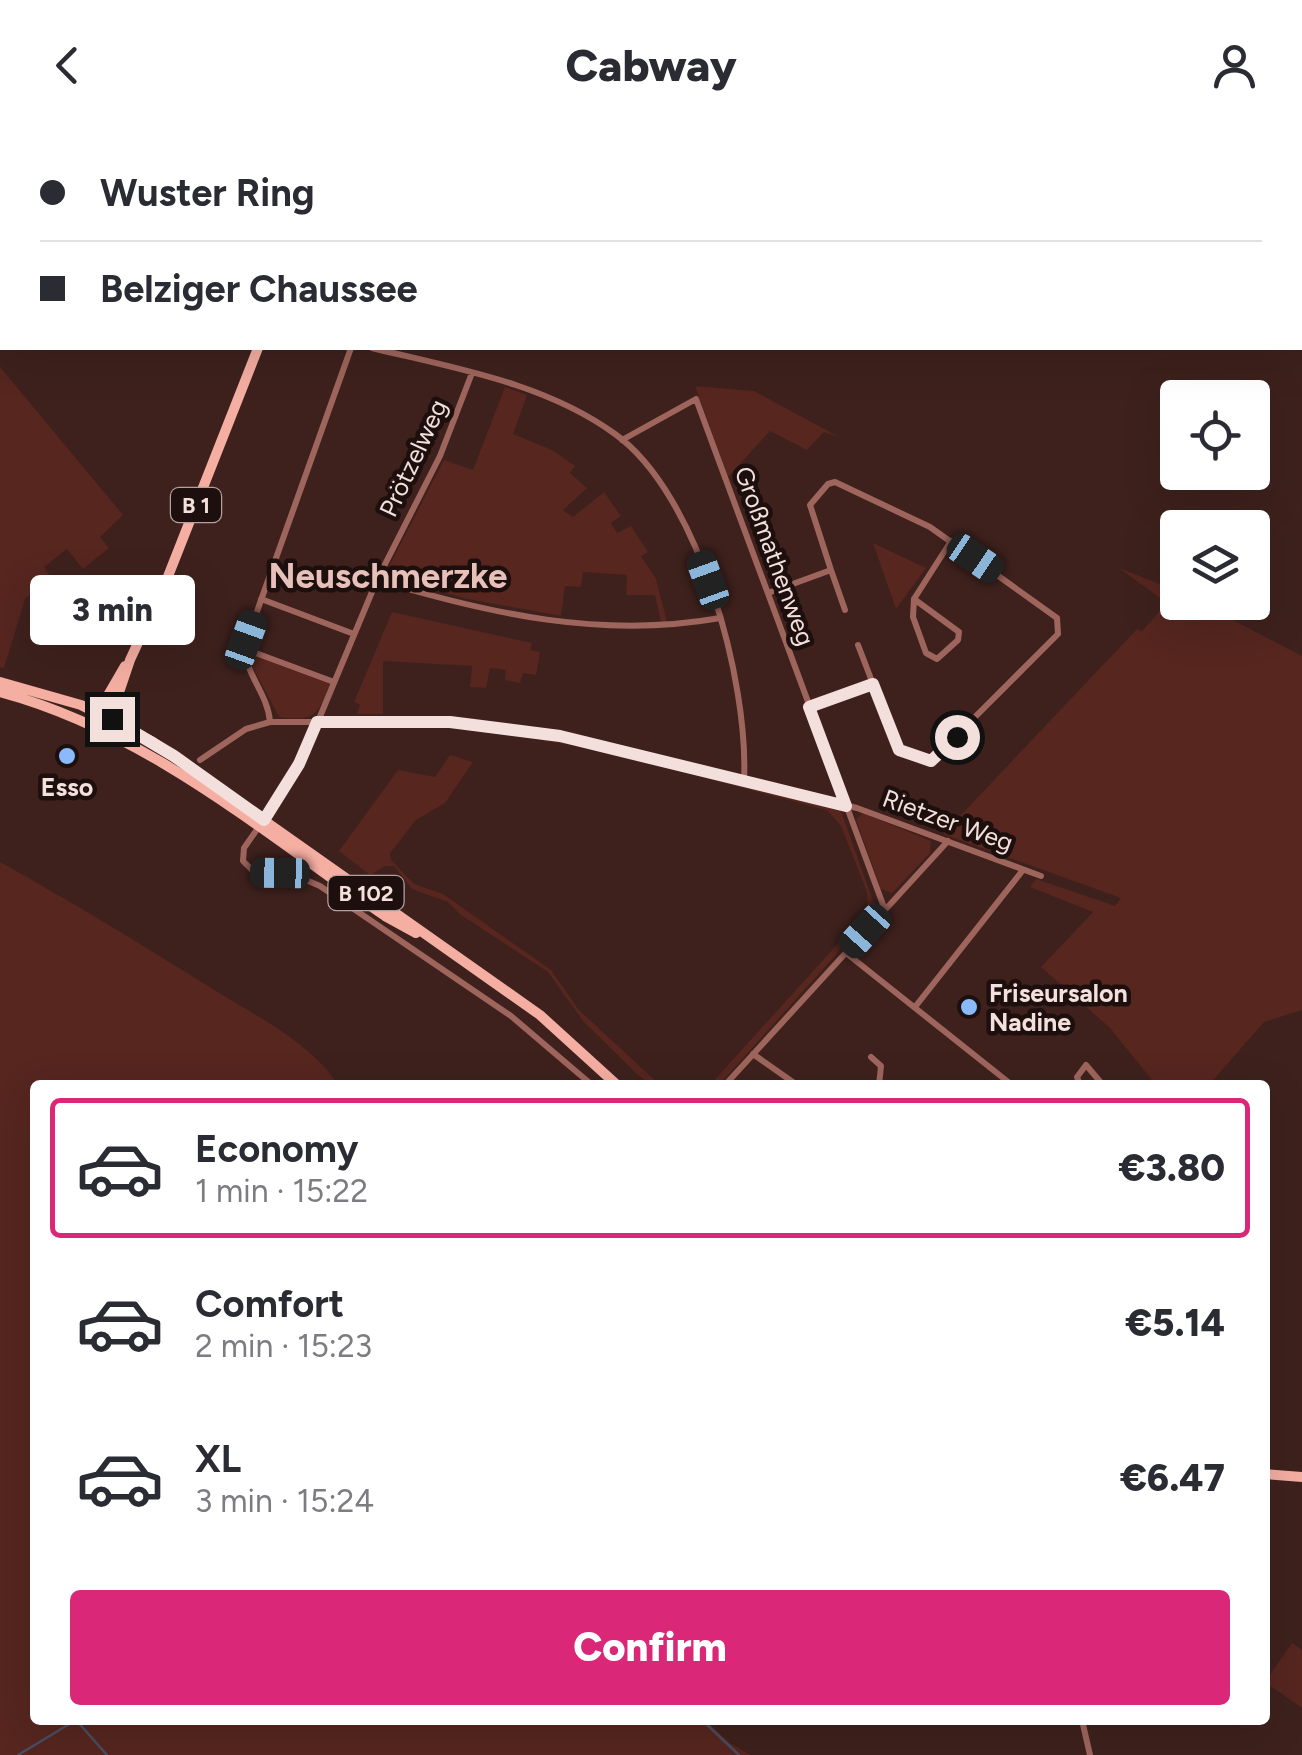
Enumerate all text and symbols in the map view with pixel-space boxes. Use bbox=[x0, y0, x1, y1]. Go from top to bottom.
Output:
icon: back bbox=[40, 38, 95, 93]
text: Cabway bbox=[565, 38, 737, 92]
icon: person bbox=[1207, 38, 1262, 93]
text: Wuster Ring bbox=[100, 170, 315, 216]
text: Belziger Chaussee bbox=[100, 266, 418, 312]
map controls bbox=[1160, 380, 1270, 620]
button: locate bbox=[1160, 380, 1270, 490]
street label: Prötzelweg bbox=[373, 395, 453, 521]
street label: Großmathenweg bbox=[729, 462, 821, 650]
road number: B 1 bbox=[171, 488, 221, 522]
button: layers bbox=[1160, 510, 1270, 620]
car bbox=[942, 529, 1008, 587]
car bbox=[684, 547, 732, 613]
district label: Neuschmerzke bbox=[269, 555, 507, 597]
callout: 3 min bbox=[29, 574, 194, 644]
text: 3 min bbox=[72, 591, 153, 629]
car bbox=[222, 607, 270, 673]
route end bbox=[90, 697, 135, 742]
route start bbox=[935, 715, 980, 760]
marker: Esso bbox=[56, 745, 78, 767]
place label: Esso bbox=[41, 772, 93, 802]
street label: Rietzer Weg bbox=[879, 783, 1017, 857]
car bbox=[250, 857, 310, 889]
road number: B 102 bbox=[328, 876, 404, 910]
car bbox=[834, 899, 896, 963]
place label: Friseursalon Nadine bbox=[989, 978, 1128, 1037]
marker: Friseursalon Nadine bbox=[958, 996, 980, 1018]
icon: car bbox=[75, 1123, 165, 1213]
text: Economy bbox=[195, 1126, 358, 1172]
text: €3.80 bbox=[1119, 1145, 1225, 1191]
text: 1 min · 15:22 bbox=[195, 1172, 368, 1210]
icon: car bbox=[75, 1278, 165, 1368]
text: Comfort bbox=[195, 1281, 344, 1327]
text: €5.14 bbox=[1125, 1300, 1225, 1346]
text: 2 min · 15:23 bbox=[195, 1327, 372, 1365]
icon: car bbox=[75, 1433, 165, 1523]
text: XL bbox=[195, 1436, 241, 1482]
text: €6.47 bbox=[1120, 1455, 1225, 1501]
text: 3 min · 15:24 bbox=[195, 1482, 374, 1520]
button: Confirm bbox=[70, 1590, 1230, 1705]

